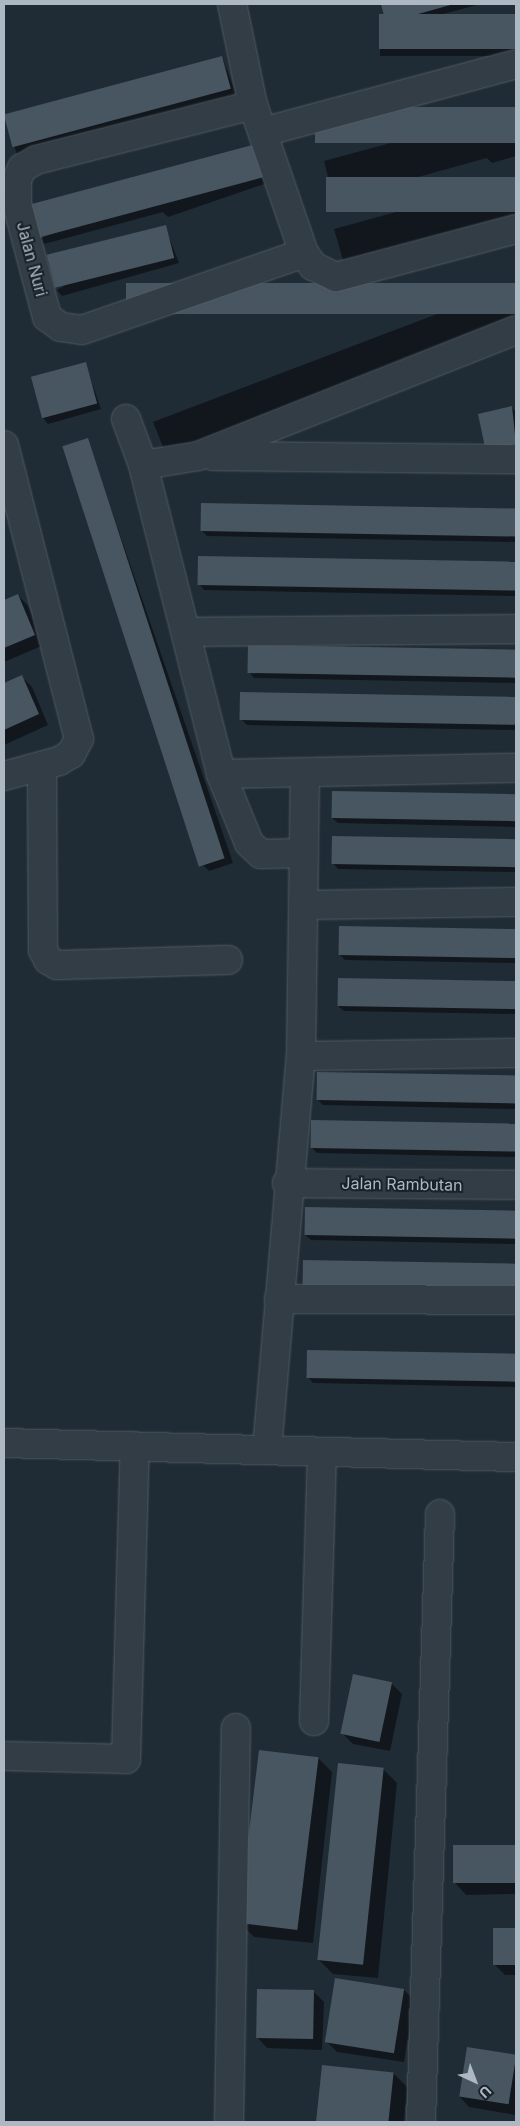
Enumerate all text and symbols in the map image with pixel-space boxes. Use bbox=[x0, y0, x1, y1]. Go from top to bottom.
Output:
street label: Jalan Nuri bbox=[13, 220, 51, 298]
street label: Jalan Rambutan bbox=[341, 1173, 463, 1195]
north arrow bbox=[450, 2056, 500, 2106]
text: U bbox=[476, 2083, 495, 2102]

